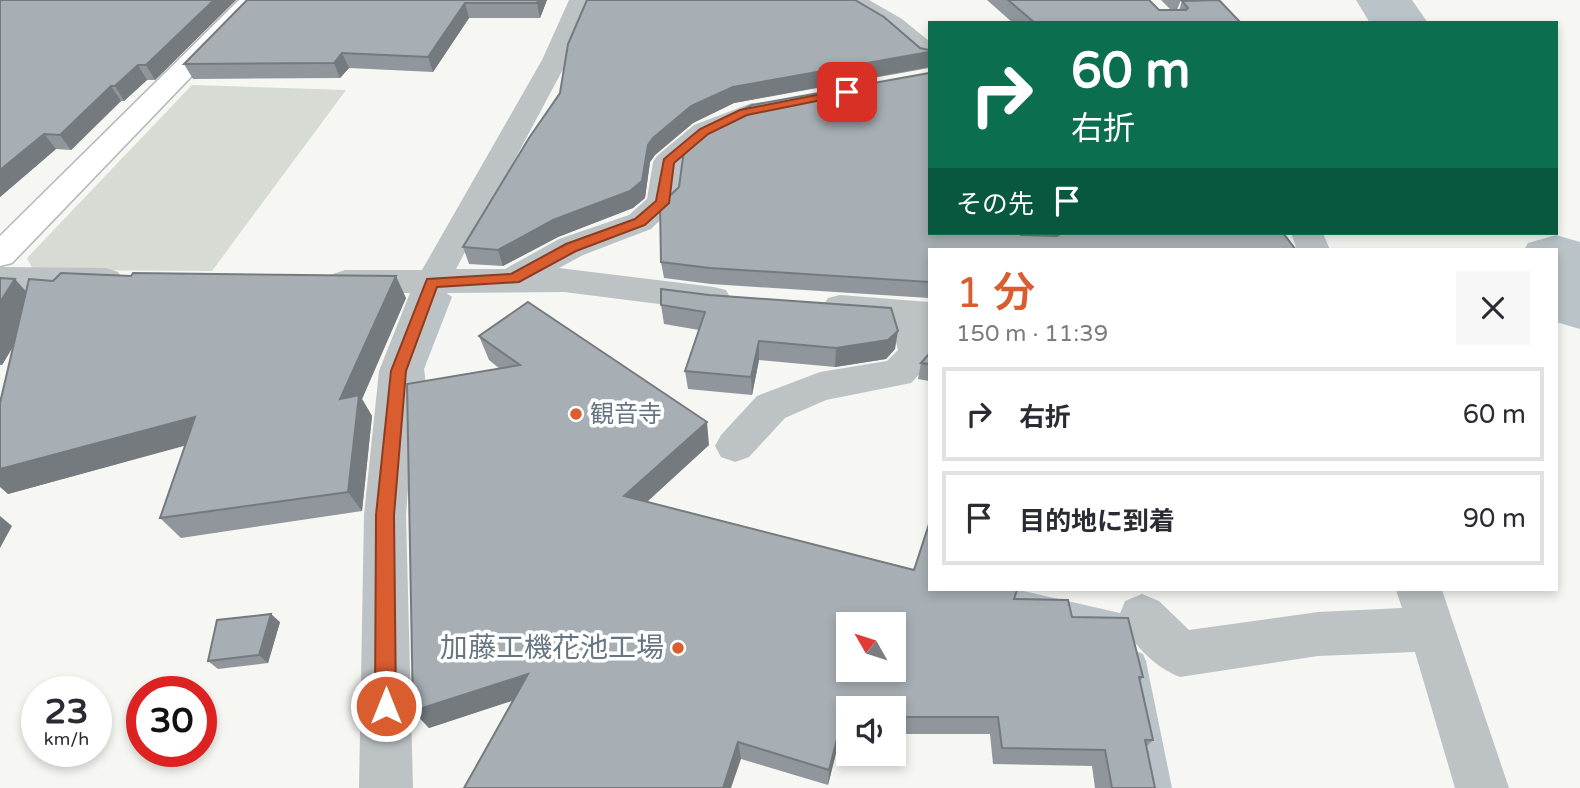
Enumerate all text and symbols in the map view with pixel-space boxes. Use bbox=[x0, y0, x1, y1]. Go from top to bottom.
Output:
text: 60 m bbox=[1071, 42, 1190, 101]
icon: right bbox=[956, 49, 1047, 140]
pin bbox=[817, 62, 877, 122]
icon: arrive bbox=[828, 73, 866, 111]
text: 右折 bbox=[1071, 110, 1135, 148]
icon: arrive bbox=[1048, 182, 1086, 220]
text: その先 bbox=[956, 189, 1034, 220]
text: 1 分 bbox=[956, 268, 1035, 319]
button: close bbox=[1456, 271, 1530, 345]
text: 150 m · 11:39 bbox=[956, 320, 1108, 348]
icon: right bbox=[960, 395, 998, 433]
text: 60 m bbox=[1463, 399, 1526, 430]
place label: 観音寺 bbox=[590, 400, 662, 429]
text: 右折 bbox=[1019, 402, 1071, 433]
marker: 観音寺 bbox=[568, 406, 584, 422]
icon: arrive bbox=[960, 499, 998, 537]
text: 90 m bbox=[1463, 503, 1526, 534]
text: 目的地に到着 bbox=[1019, 506, 1175, 537]
north arrow bbox=[836, 612, 906, 682]
map controls bbox=[836, 612, 906, 766]
place label: 加藤工機花池工場 bbox=[440, 631, 664, 665]
marker: 加藤工機花池工場 bbox=[670, 640, 686, 656]
position arrow bbox=[349, 669, 423, 743]
speed limit sign: 30 bbox=[126, 676, 217, 767]
text: 23 bbox=[45, 691, 88, 733]
button: sound bbox=[836, 696, 906, 766]
text: km/h bbox=[44, 728, 89, 750]

